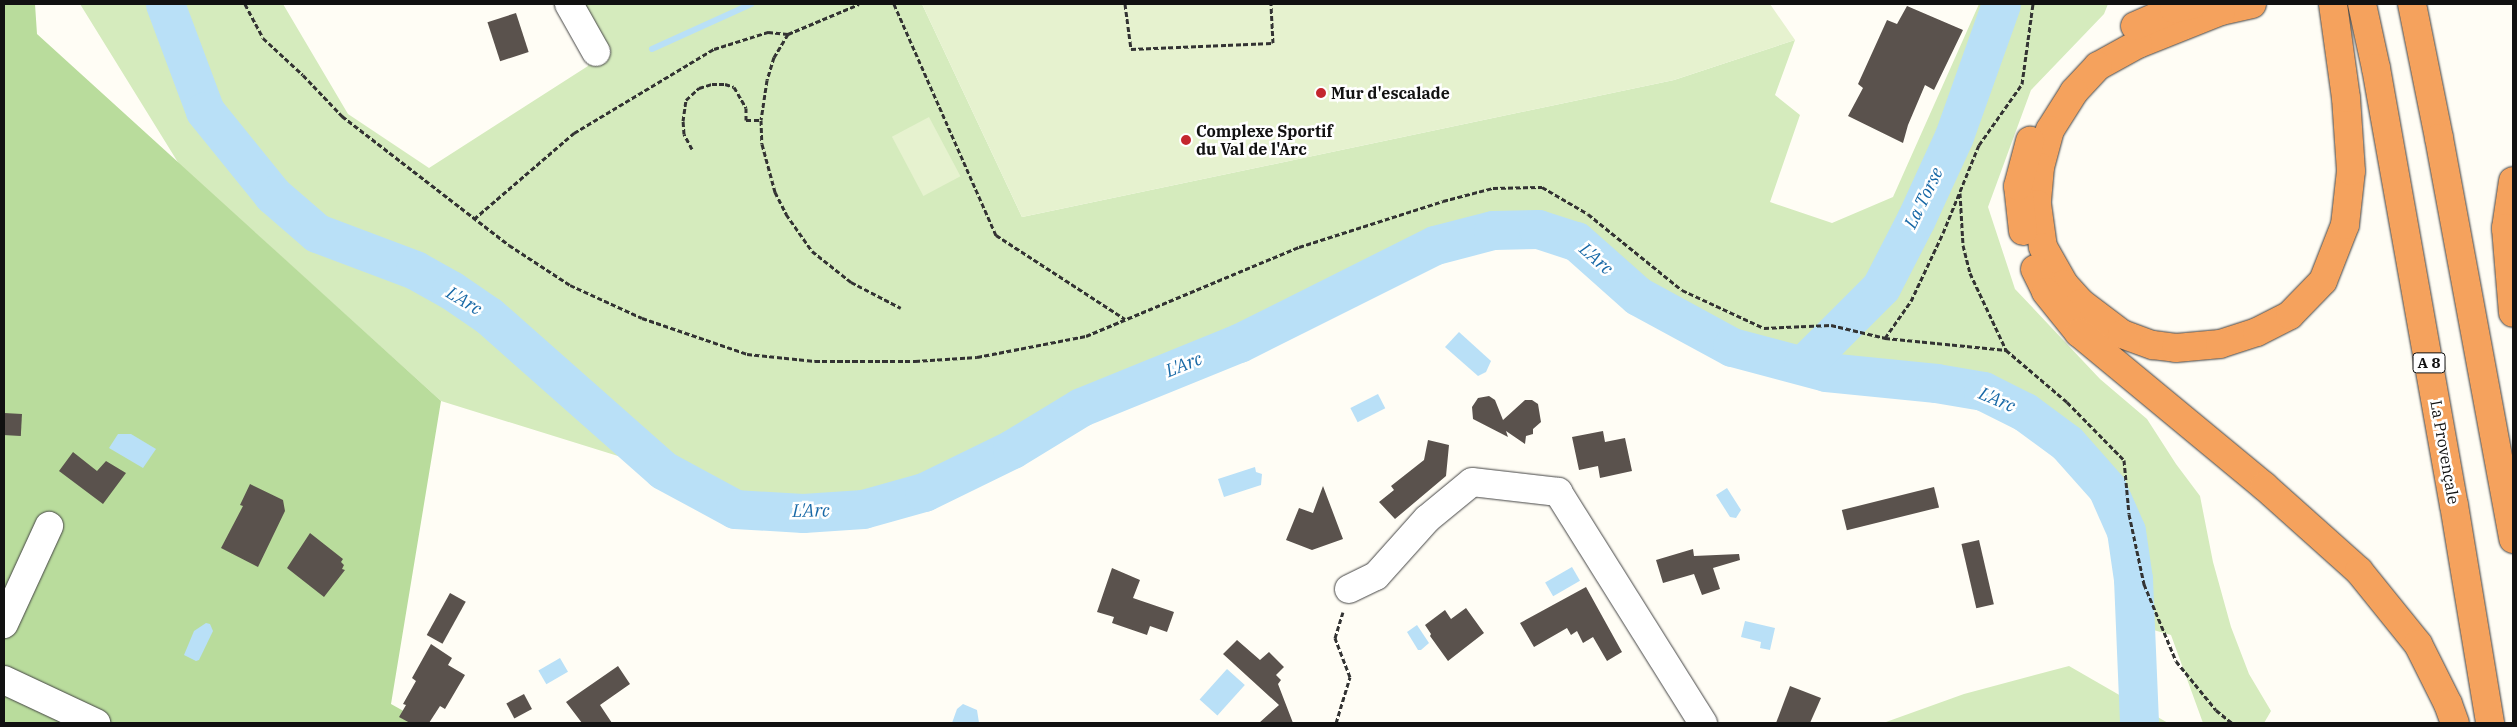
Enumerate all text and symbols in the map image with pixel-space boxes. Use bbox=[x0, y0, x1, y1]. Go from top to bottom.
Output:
place label: Mur d'escalade bbox=[1331, 83, 1450, 103]
marker: Mur d'escalade bbox=[1315, 87, 1327, 99]
place label: Complexe Sportif du Val de l'Arc bbox=[1196, 121, 1333, 159]
marker: Complexe Sportif du Val de l'Arc bbox=[1180, 134, 1192, 146]
water label: La Torse bbox=[1900, 164, 1948, 232]
water label: L'Arc bbox=[1575, 239, 1617, 279]
water label: L'Arc bbox=[442, 282, 486, 320]
water label: L'Arc bbox=[1163, 348, 1205, 382]
road number: A 8 bbox=[2412, 350, 2446, 376]
water label: L'Arc bbox=[1976, 383, 2018, 417]
street label: La Provençale bbox=[2426, 399, 2464, 505]
water label: L'Arc bbox=[792, 500, 830, 522]

